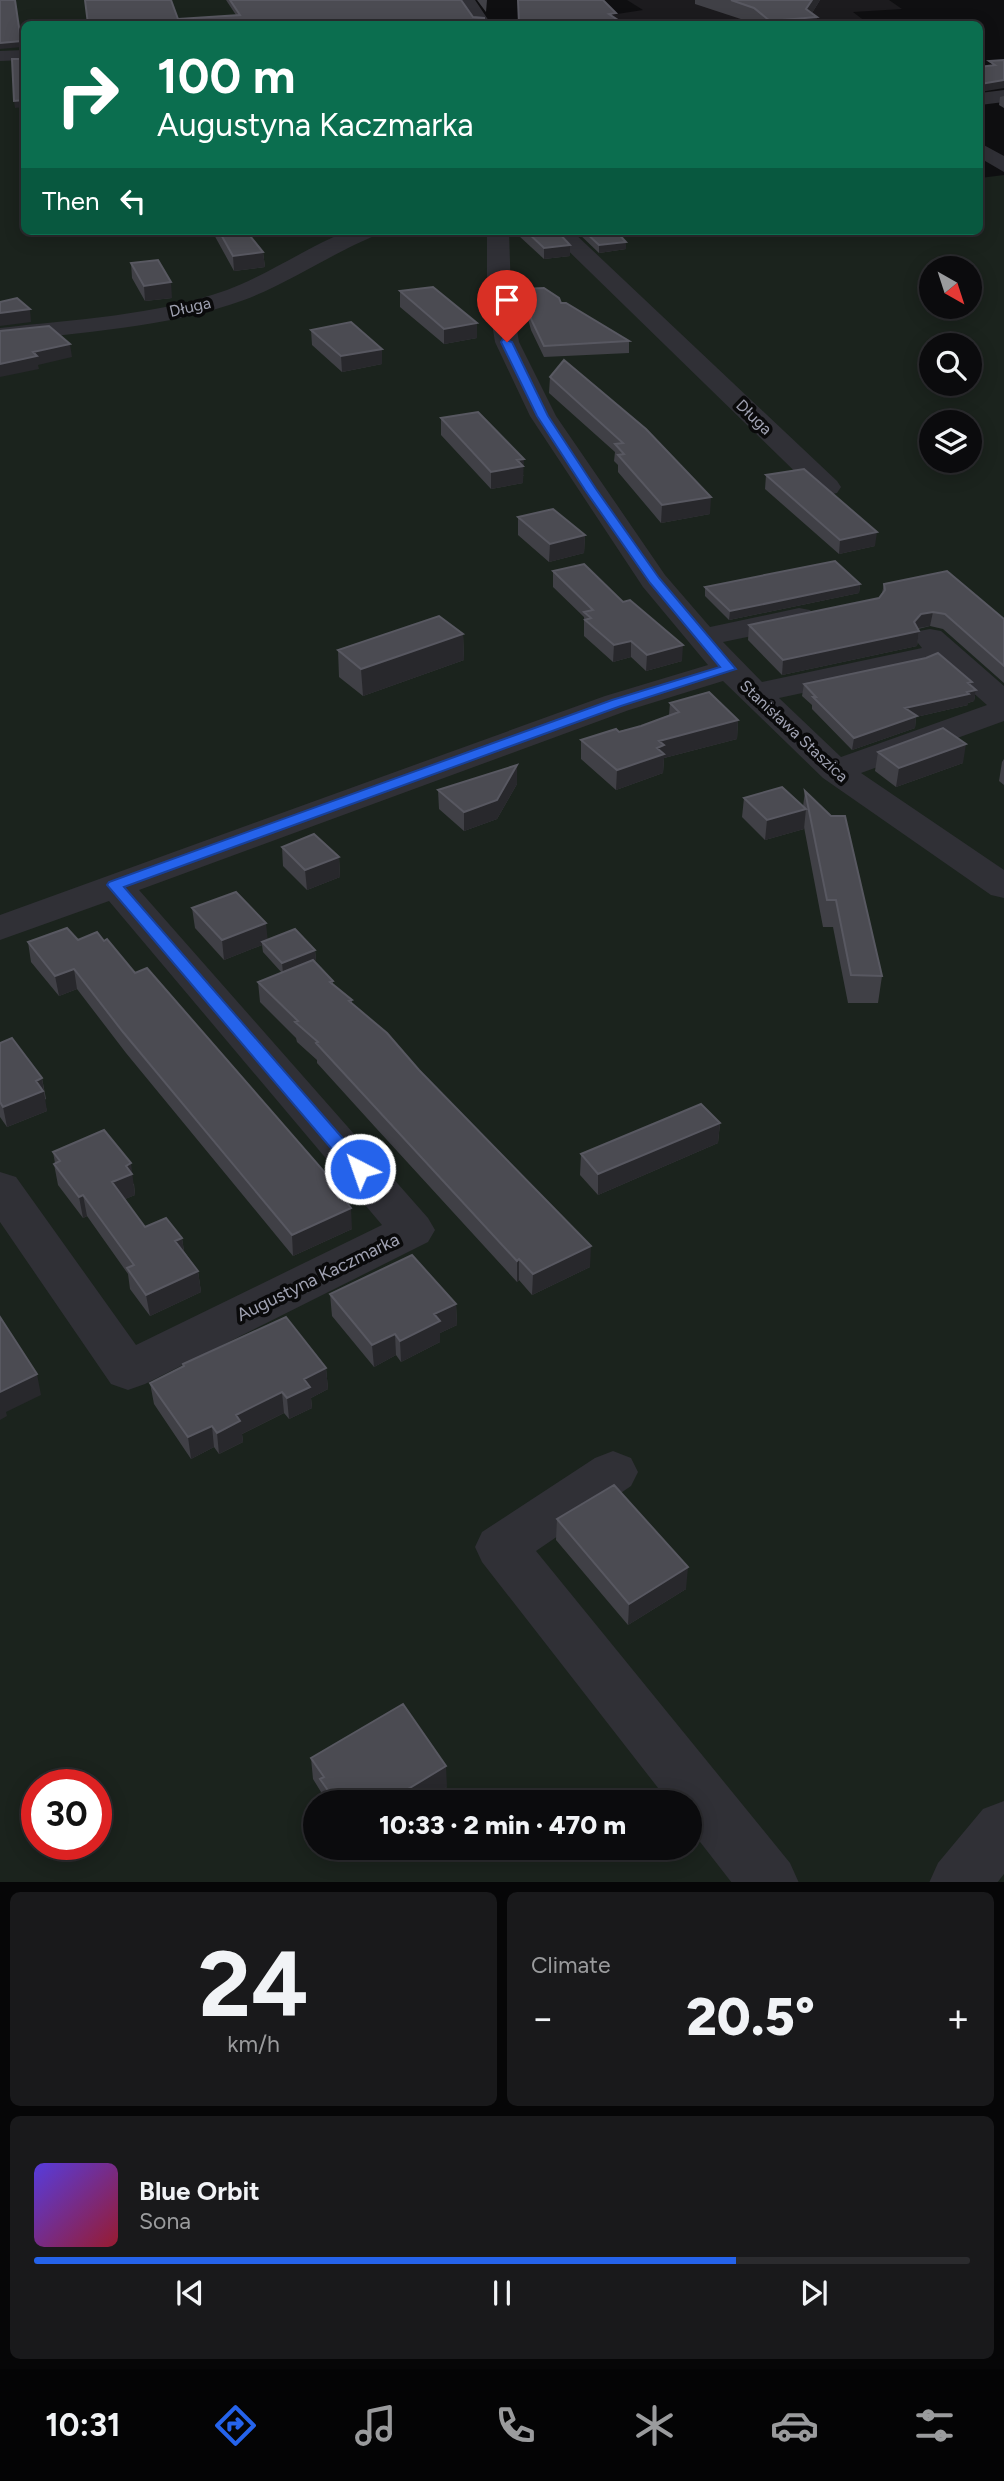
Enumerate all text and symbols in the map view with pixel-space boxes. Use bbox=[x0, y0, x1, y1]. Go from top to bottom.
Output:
text: 100 m bbox=[157, 46, 296, 105]
icon: right bbox=[42, 49, 133, 140]
text: Augustyna Kaczmarka bbox=[157, 106, 474, 144]
icon: left bbox=[114, 182, 152, 220]
text: Then bbox=[42, 185, 100, 217]
north arrow bbox=[919, 256, 982, 318]
map controls bbox=[919, 256, 982, 473]
pin bbox=[477, 270, 537, 342]
icon: arrive bbox=[488, 281, 526, 319]
street label: Długa bbox=[167, 293, 213, 321]
button: search bbox=[919, 333, 982, 396]
street label: Długa bbox=[732, 396, 776, 438]
button: layers bbox=[919, 410, 982, 473]
street label: Stanisława Staszica bbox=[736, 676, 852, 786]
position arrow bbox=[323, 1132, 397, 1206]
street label: Augustyna Kaczmarka bbox=[233, 1228, 403, 1326]
speed limit sign: 30 bbox=[21, 1769, 112, 1860]
text: 10:33 · 2 min · 470 m bbox=[379, 1809, 626, 1841]
text: 24 bbox=[198, 1930, 309, 2039]
text: Climate bbox=[531, 1951, 610, 1979]
text: 20.5° bbox=[686, 1986, 815, 2048]
text: − bbox=[531, 1995, 555, 2041]
text: + bbox=[946, 1995, 970, 2041]
text: km/h bbox=[227, 2030, 280, 2058]
text: Blue Orbit bbox=[139, 2175, 260, 2207]
text: Sona bbox=[139, 2207, 191, 2235]
icon: previous bbox=[171, 2274, 209, 2312]
icon: pause bbox=[483, 2274, 521, 2312]
icon: next bbox=[795, 2274, 833, 2312]
icon: directions bbox=[211, 2401, 260, 2450]
icon: music bbox=[351, 2401, 400, 2450]
icon: phone bbox=[491, 2401, 540, 2450]
icon: climate bbox=[630, 2401, 679, 2450]
icon: car bbox=[770, 2401, 819, 2450]
icon: filters bbox=[910, 2401, 959, 2450]
text: 10:31 bbox=[45, 2406, 121, 2444]

